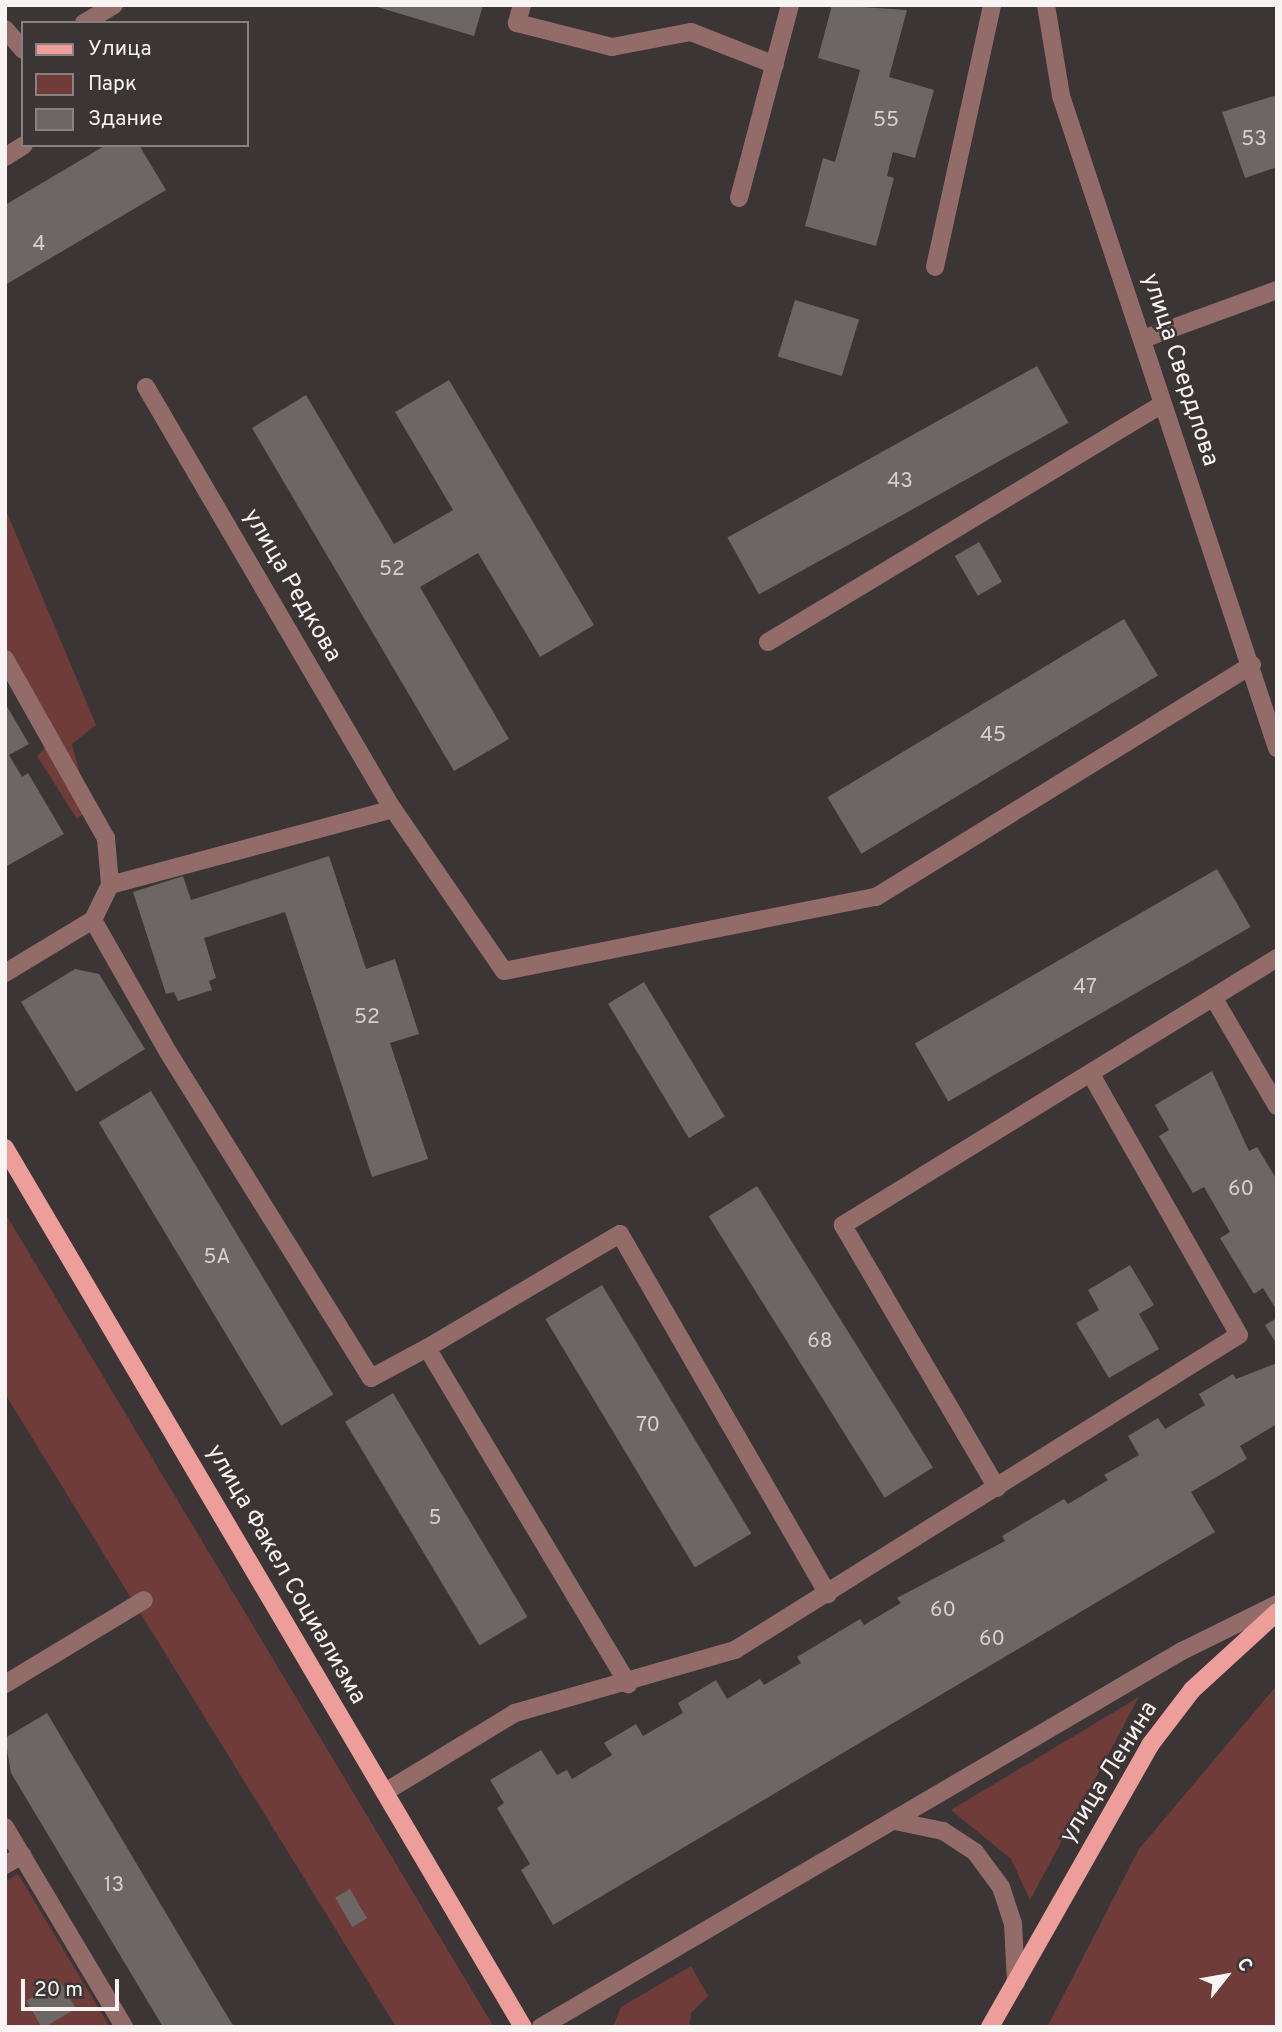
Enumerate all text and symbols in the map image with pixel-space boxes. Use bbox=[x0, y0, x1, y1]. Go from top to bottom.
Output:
legend bbox=[21, 21, 248, 147]
text: Улица bbox=[88, 36, 152, 63]
text: Парк bbox=[88, 71, 137, 98]
text: Здание bbox=[88, 106, 163, 133]
house number: 55 bbox=[873, 108, 899, 134]
house number: 53 bbox=[1241, 127, 1267, 153]
house number: 4 bbox=[32, 232, 46, 258]
street label: улица Свердлова bbox=[1134, 270, 1224, 470]
house number: 43 bbox=[887, 469, 913, 495]
street label: улица Редкова bbox=[236, 504, 346, 668]
house number: 52 bbox=[379, 557, 405, 583]
house number: 45 bbox=[980, 723, 1006, 749]
house number: 47 bbox=[1073, 975, 1097, 1001]
house number: 52 bbox=[354, 1005, 380, 1031]
house number: 60 bbox=[1228, 1177, 1254, 1203]
house number: 5А bbox=[204, 1245, 230, 1271]
house number: 68 bbox=[807, 1329, 833, 1355]
house number: 70 bbox=[636, 1413, 660, 1439]
street label: улица Факел Социализма bbox=[199, 1440, 371, 1710]
house number: 5 bbox=[428, 1506, 442, 1532]
house number: 60 bbox=[930, 1598, 956, 1624]
house number: 60 bbox=[979, 1627, 1005, 1653]
street label: улица Ленина bbox=[1055, 1697, 1165, 1849]
house number: 13 bbox=[104, 1873, 124, 1899]
north arrow bbox=[1191, 1941, 1261, 2011]
text: С bbox=[1231, 1954, 1257, 1977]
scale bar bbox=[24, 1966, 122, 2010]
text: 20 m bbox=[34, 1977, 83, 2004]

